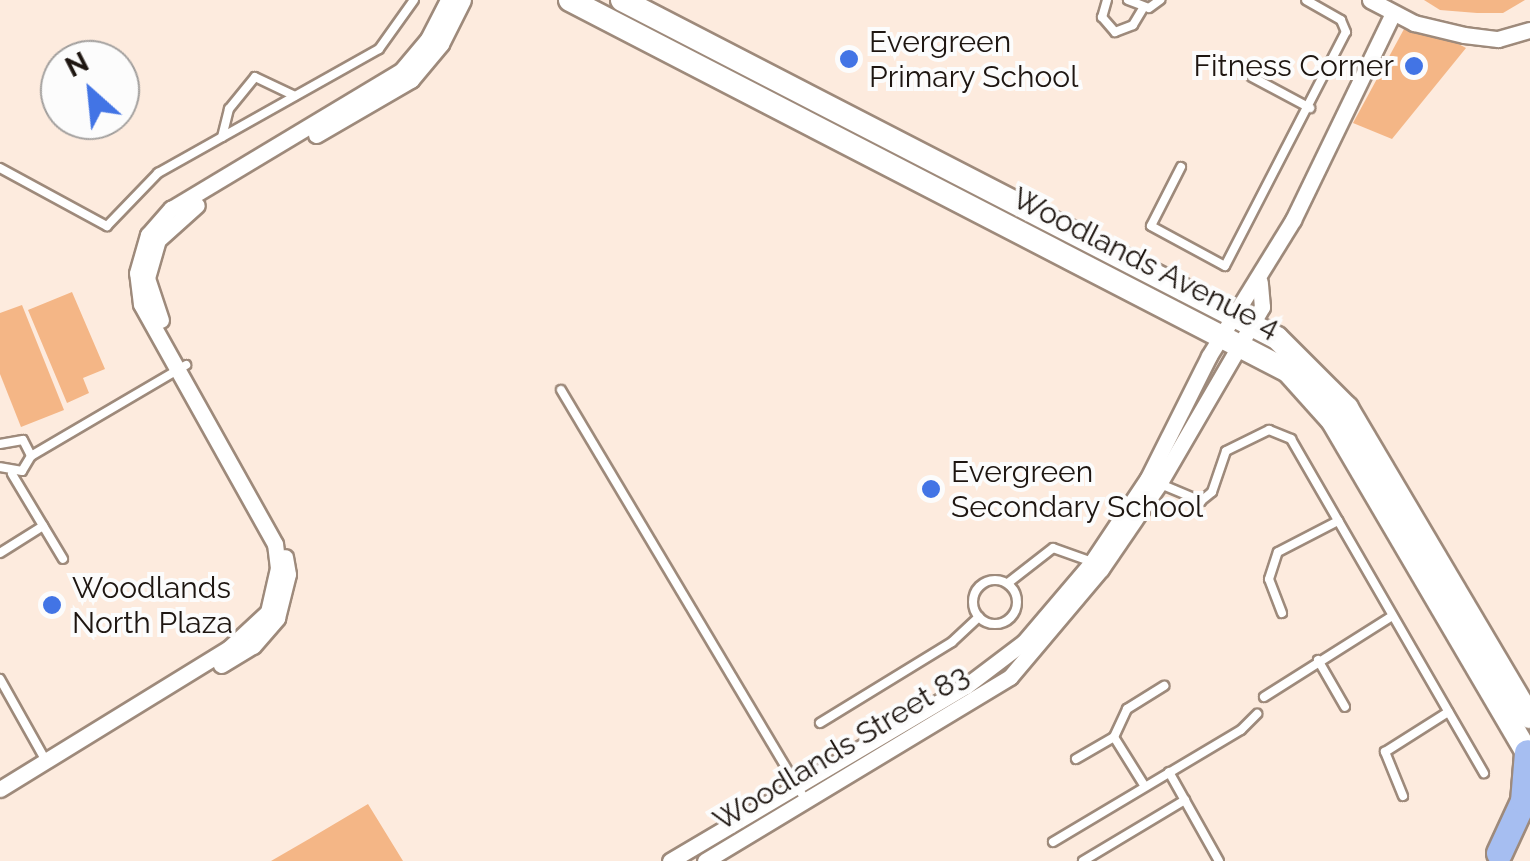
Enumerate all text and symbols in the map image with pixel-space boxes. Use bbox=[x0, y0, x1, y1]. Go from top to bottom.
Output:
place label: Evergreen Primary School bbox=[869, 24, 1079, 94]
north arrow bbox=[40, 40, 140, 140]
text: N bbox=[60, 45, 94, 84]
marker: Evergreen Primary School bbox=[838, 48, 860, 70]
place label: Fitness Corner bbox=[1193, 48, 1394, 84]
marker: Fitness Corner bbox=[1403, 55, 1425, 77]
street label: Woodlands Avenue 4 bbox=[1006, 180, 1286, 346]
place label: Evergreen Secondary School bbox=[951, 454, 1204, 524]
marker: Evergreen Secondary School bbox=[920, 478, 942, 500]
place label: Woodlands North Plaza bbox=[72, 570, 233, 640]
marker: Woodlands North Plaza bbox=[41, 594, 63, 616]
street label: Woodlands Street 83 bbox=[707, 658, 975, 838]

